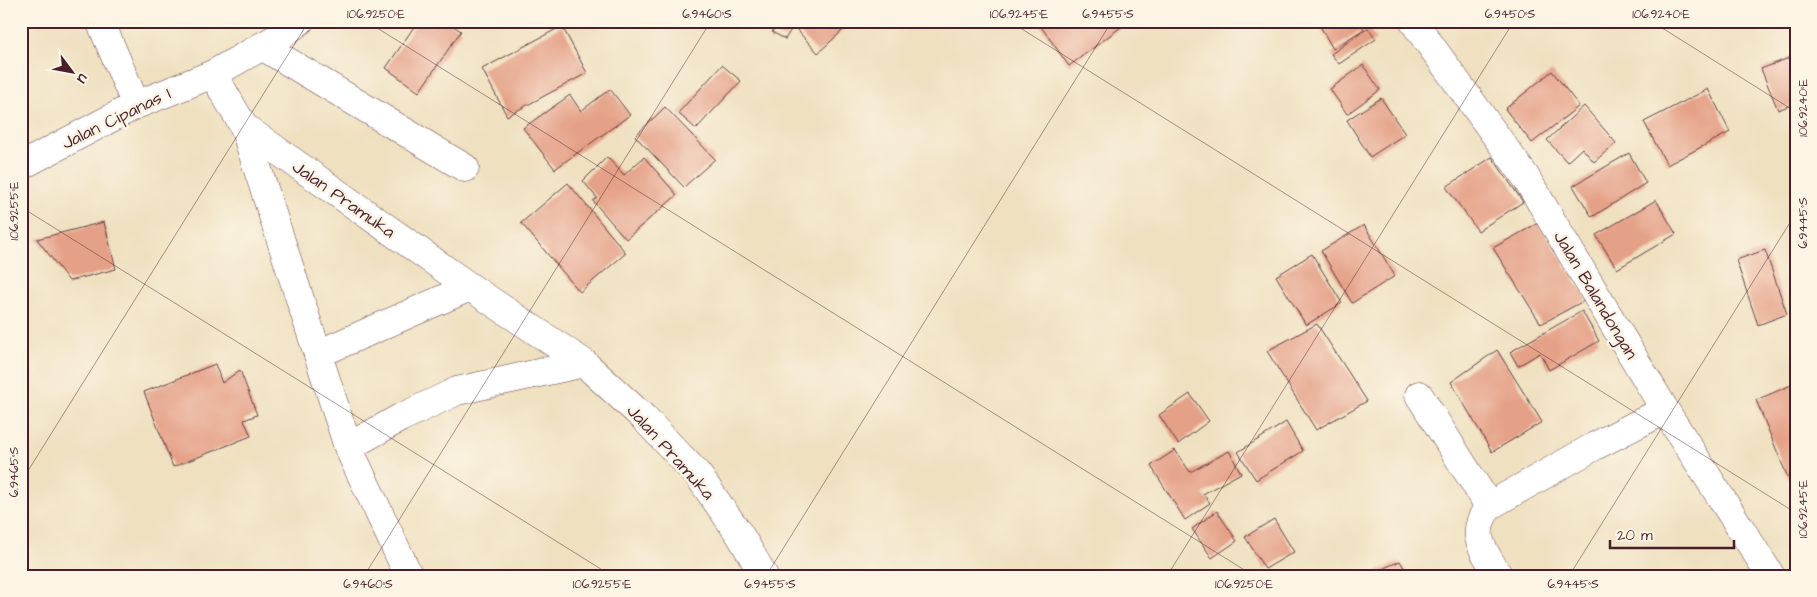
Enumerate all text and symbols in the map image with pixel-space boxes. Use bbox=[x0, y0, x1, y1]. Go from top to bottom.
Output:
text: 106.9250°E bbox=[347, 6, 405, 23]
text: 6.9460°S bbox=[682, 6, 732, 23]
text: 106.9245°E bbox=[990, 6, 1048, 23]
text: 6.9455°S bbox=[1082, 6, 1134, 23]
text: 6.9450°S bbox=[1485, 6, 1536, 23]
text: 106.9240°E bbox=[1632, 6, 1690, 23]
north arrow bbox=[48, 48, 98, 98]
text: U bbox=[72, 70, 93, 87]
text: 106.9240°E bbox=[1795, 79, 1812, 137]
street label: Jalan Cipanas 1 bbox=[58, 81, 175, 156]
street label: Jalan Pramuka bbox=[287, 155, 400, 244]
text: 106.9255°E bbox=[6, 182, 23, 240]
text: 6.9445°S bbox=[1795, 197, 1812, 249]
street label: Jalan Balandongan bbox=[1546, 226, 1644, 365]
street label: Jalan Pramuka bbox=[621, 399, 720, 506]
text: 6.9465°S bbox=[6, 446, 23, 497]
text: 106.9245°E bbox=[1795, 480, 1812, 538]
scale bar bbox=[1610, 517, 1733, 549]
text: 20 m bbox=[1617, 525, 1653, 546]
text: 6.9460°S bbox=[343, 576, 393, 593]
text: 106.9255°E bbox=[573, 576, 631, 593]
text: 6.9455°S bbox=[744, 576, 796, 593]
text: 106.9250°E bbox=[1215, 576, 1273, 593]
text: 6.9445°S bbox=[1547, 576, 1599, 593]

